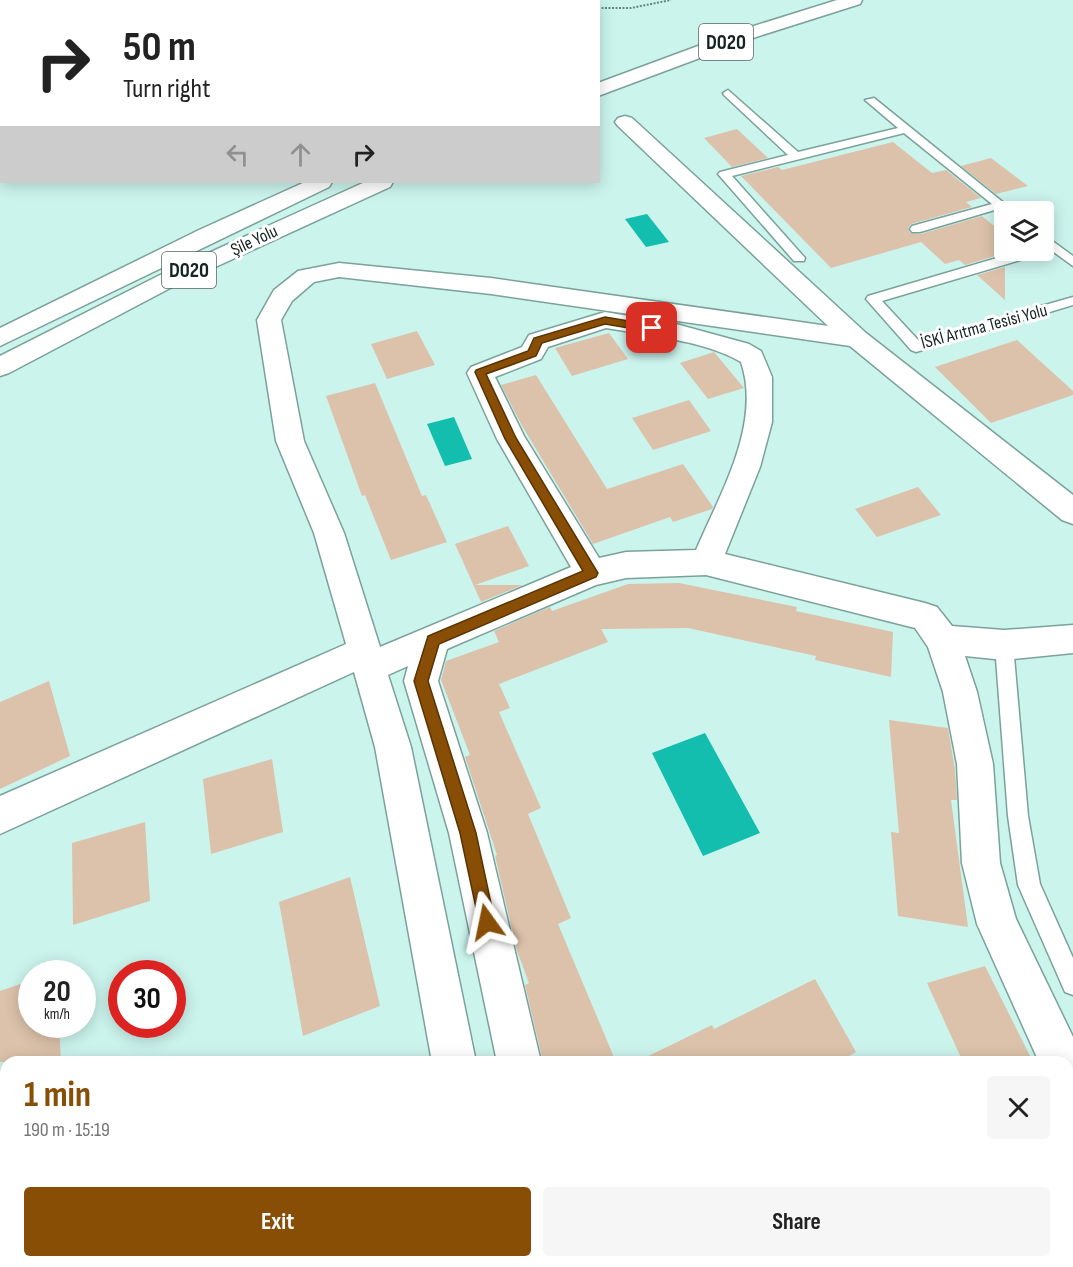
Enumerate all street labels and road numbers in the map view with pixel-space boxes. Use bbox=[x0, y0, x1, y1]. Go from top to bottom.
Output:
road number: D020 bbox=[699, 24, 753, 60]
street label: Şile Yolu bbox=[227, 220, 281, 260]
road number: D020 bbox=[162, 252, 216, 288]
street label: İSKİ Arıtma Tesisi Yolu bbox=[919, 300, 1050, 353]

